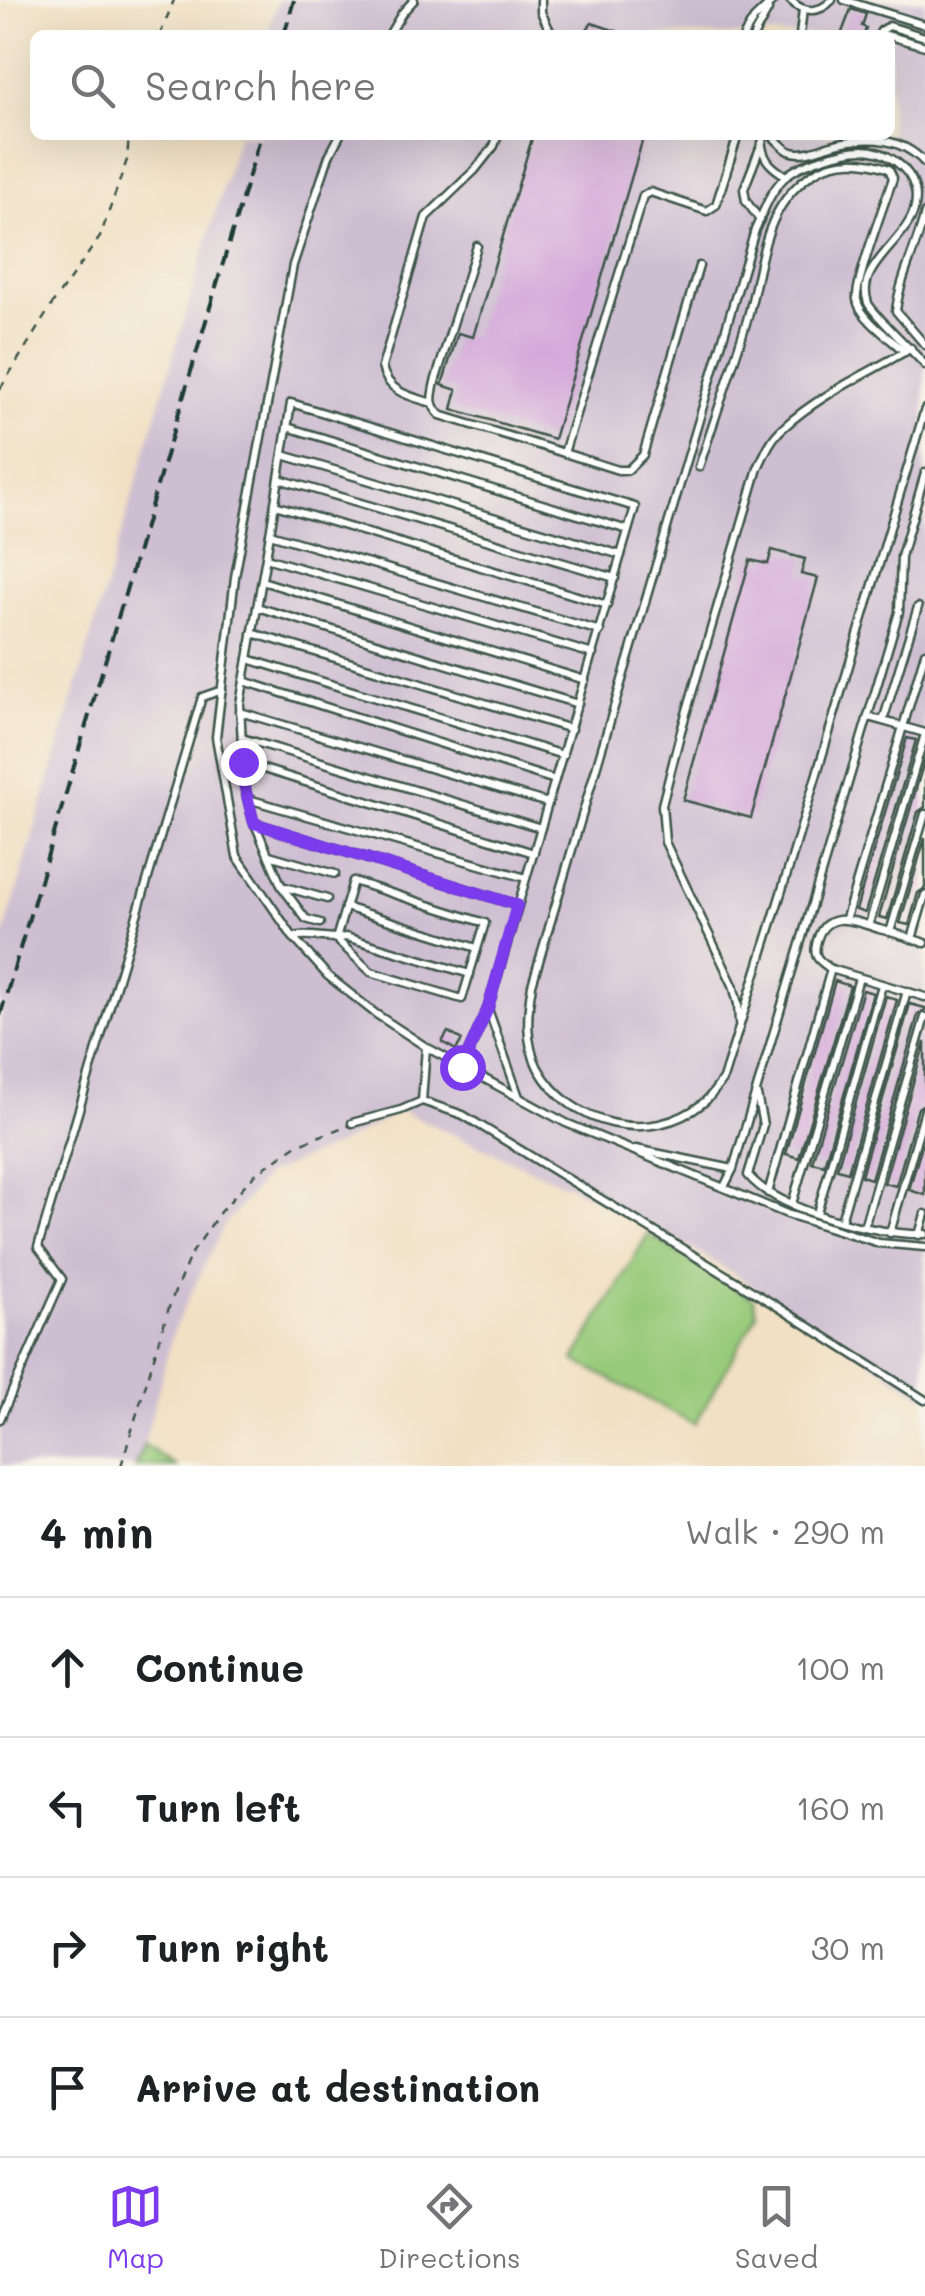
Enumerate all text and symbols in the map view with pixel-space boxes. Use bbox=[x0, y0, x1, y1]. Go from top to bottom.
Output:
search box bbox=[30, 30, 895, 140]
icon: search bbox=[65, 58, 120, 113]
text: Search here bbox=[145, 60, 376, 110]
route end bbox=[221, 740, 267, 786]
route start bbox=[440, 1045, 486, 1091]
text: 4 min bbox=[40, 1504, 153, 1559]
text: Walk · 290 m bbox=[685, 1510, 885, 1552]
icon: ahead bbox=[40, 1640, 95, 1695]
text: Continue bbox=[135, 1642, 304, 1692]
text: 100 m bbox=[795, 1646, 885, 1688]
icon: left bbox=[40, 1780, 95, 1835]
text: Turn left bbox=[135, 1782, 301, 1832]
text: 160 m bbox=[796, 1786, 885, 1828]
icon: right bbox=[40, 1920, 95, 1975]
text: Turn right bbox=[135, 1922, 329, 1972]
text: 30 m bbox=[811, 1926, 885, 1968]
icon: arrive bbox=[40, 2060, 95, 2115]
text: Arrive at destination bbox=[135, 2062, 540, 2112]
tab: Map bbox=[107, 2179, 164, 2275]
tab: Directions bbox=[378, 2179, 521, 2275]
tab: Saved bbox=[735, 2179, 818, 2275]

